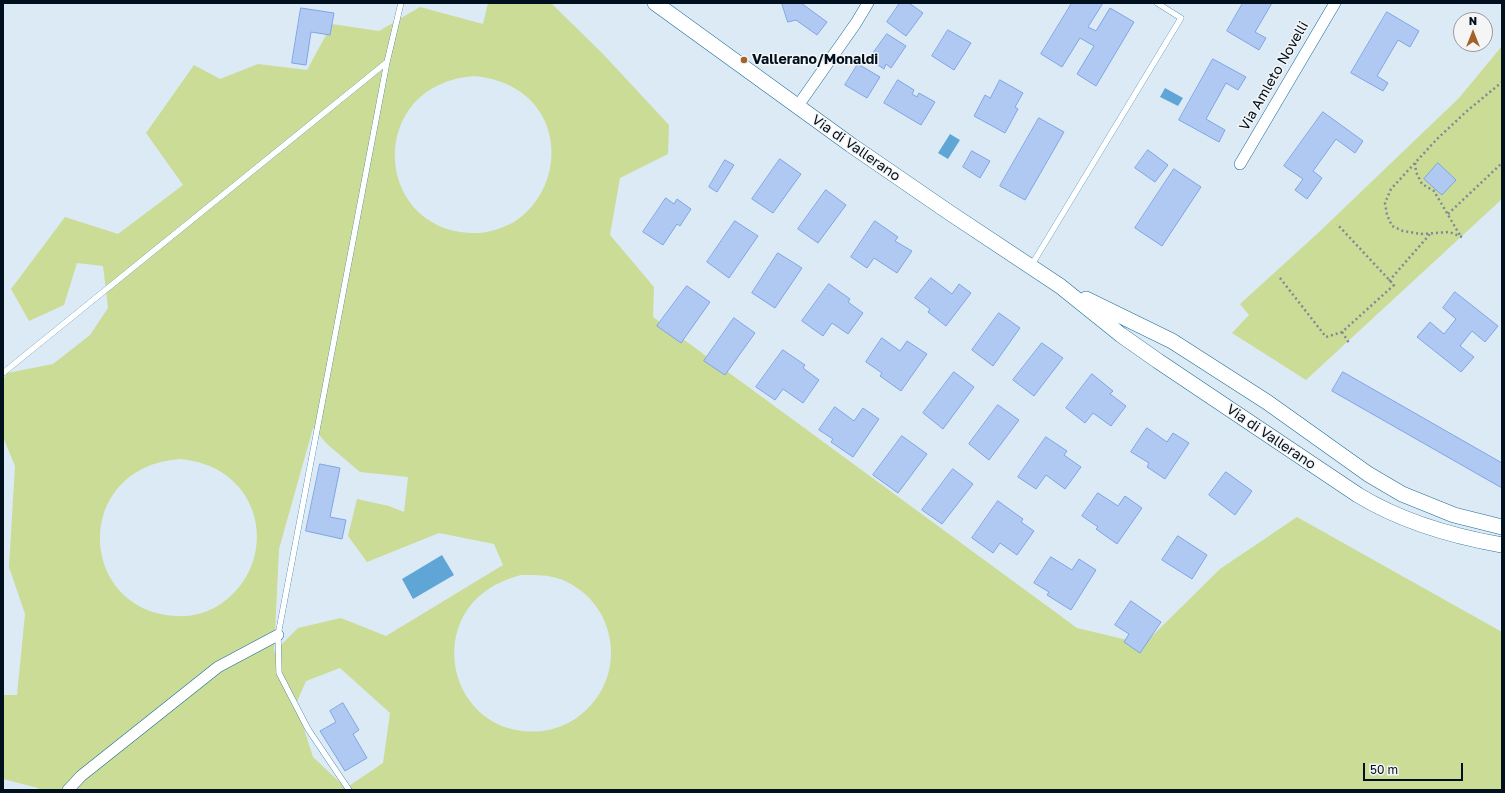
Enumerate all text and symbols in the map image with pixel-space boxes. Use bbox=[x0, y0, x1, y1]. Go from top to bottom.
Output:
north arrow bbox=[1453, 12, 1493, 52]
text: N bbox=[1469, 14, 1477, 27]
street label: Via Amleto Novelli bbox=[1236, 18, 1312, 134]
place label: Vallerano/Monaldi bbox=[752, 52, 878, 68]
marker: Vallerano/Monaldi bbox=[739, 55, 749, 65]
street label: Via di Vallerano bbox=[809, 111, 903, 185]
street label: Via di Vallerano bbox=[1223, 401, 1319, 473]
scale bar bbox=[1365, 755, 1465, 781]
text: 50 m bbox=[1370, 762, 1398, 777]

